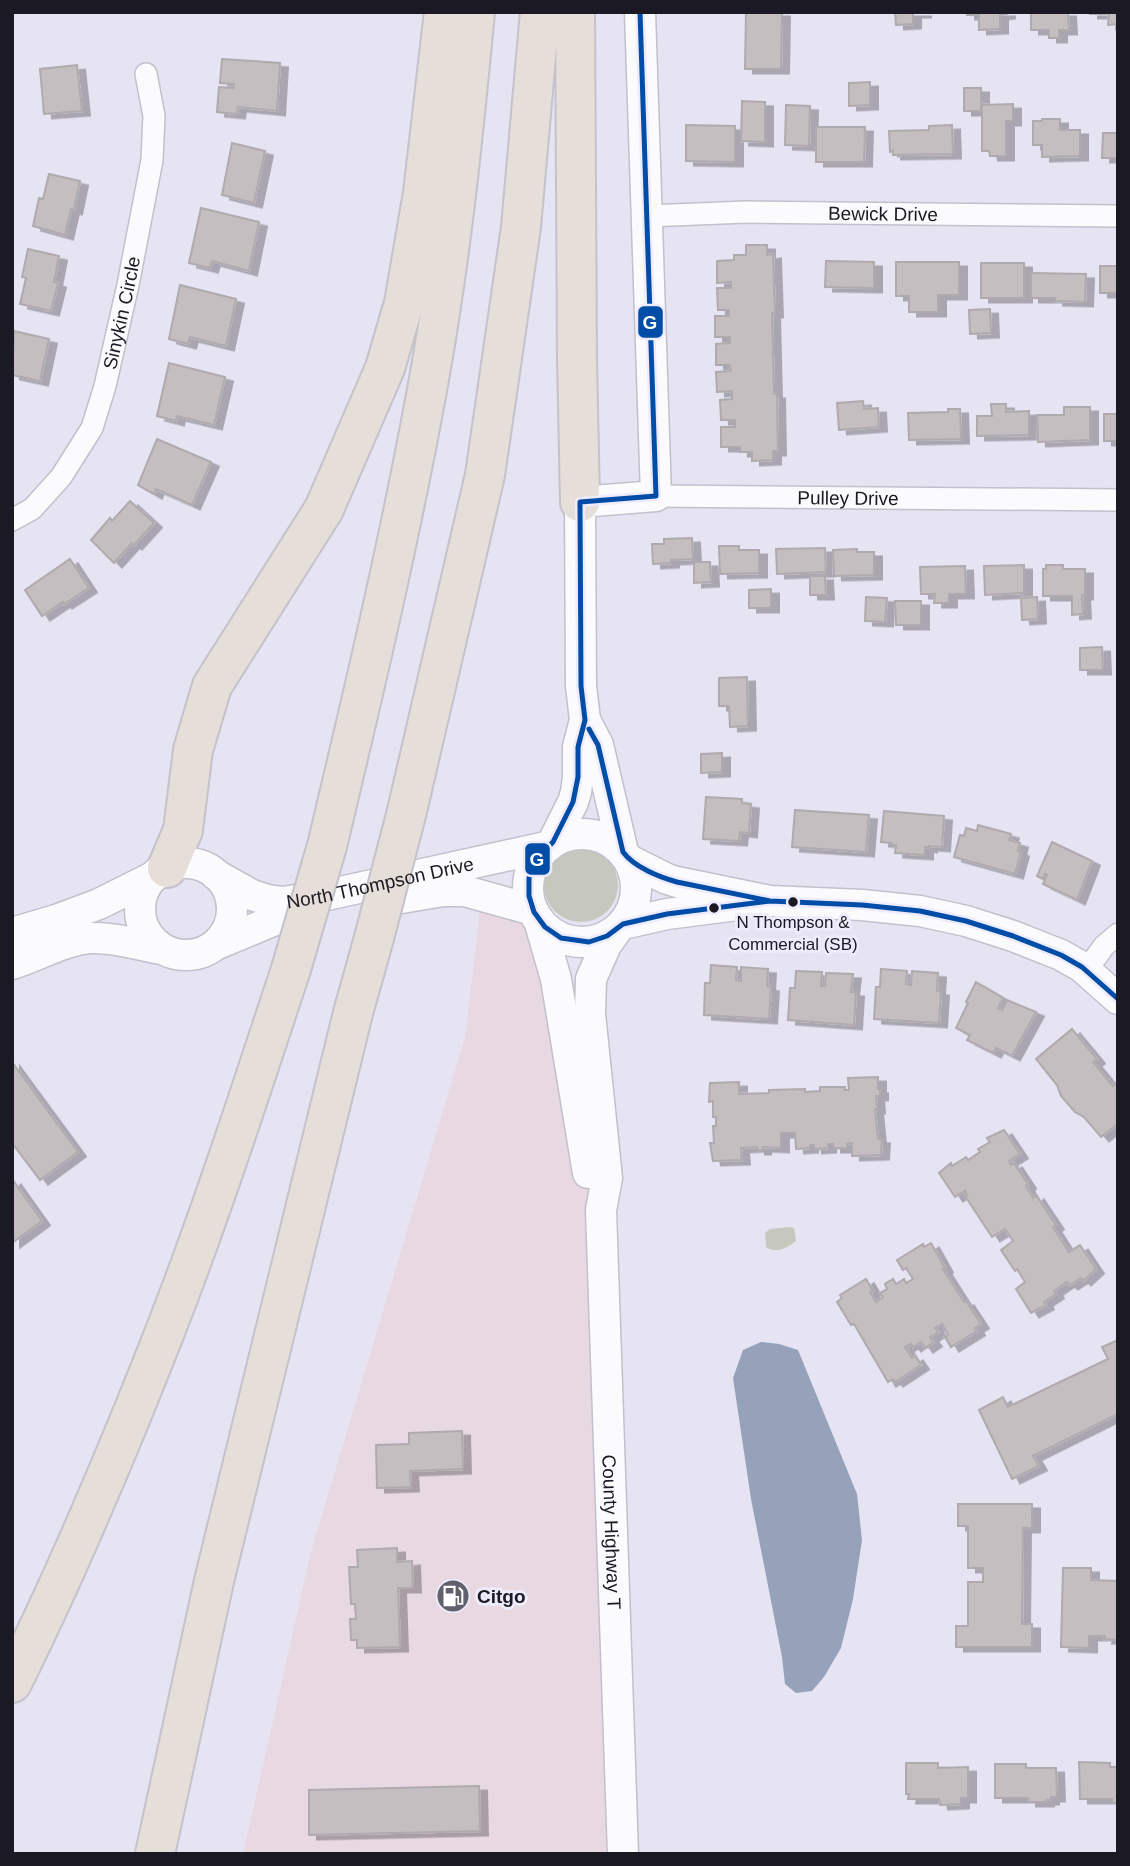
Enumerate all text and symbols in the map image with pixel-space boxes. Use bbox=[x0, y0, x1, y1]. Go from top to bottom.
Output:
street label: Bewick Drive bbox=[828, 202, 938, 225]
street label: Sinykin Circle bbox=[99, 254, 144, 371]
line badge: G bbox=[637, 305, 664, 339]
text: G bbox=[643, 312, 657, 333]
street label: Pulley Drive bbox=[797, 487, 899, 509]
line badge: G bbox=[524, 842, 551, 876]
text: G bbox=[530, 849, 544, 870]
street label: North Thompson Drive bbox=[285, 853, 476, 912]
marker: N Thompson & Commercial (SB) bbox=[786, 895, 800, 909]
unlabelled marker bbox=[707, 901, 721, 915]
place label: N Thompson & Commercial (SB) bbox=[728, 913, 858, 954]
street label: County Highway T bbox=[599, 1454, 625, 1610]
fuel station icon: Citgo bbox=[434, 1577, 472, 1615]
place label: Citgo bbox=[477, 1586, 526, 1607]

